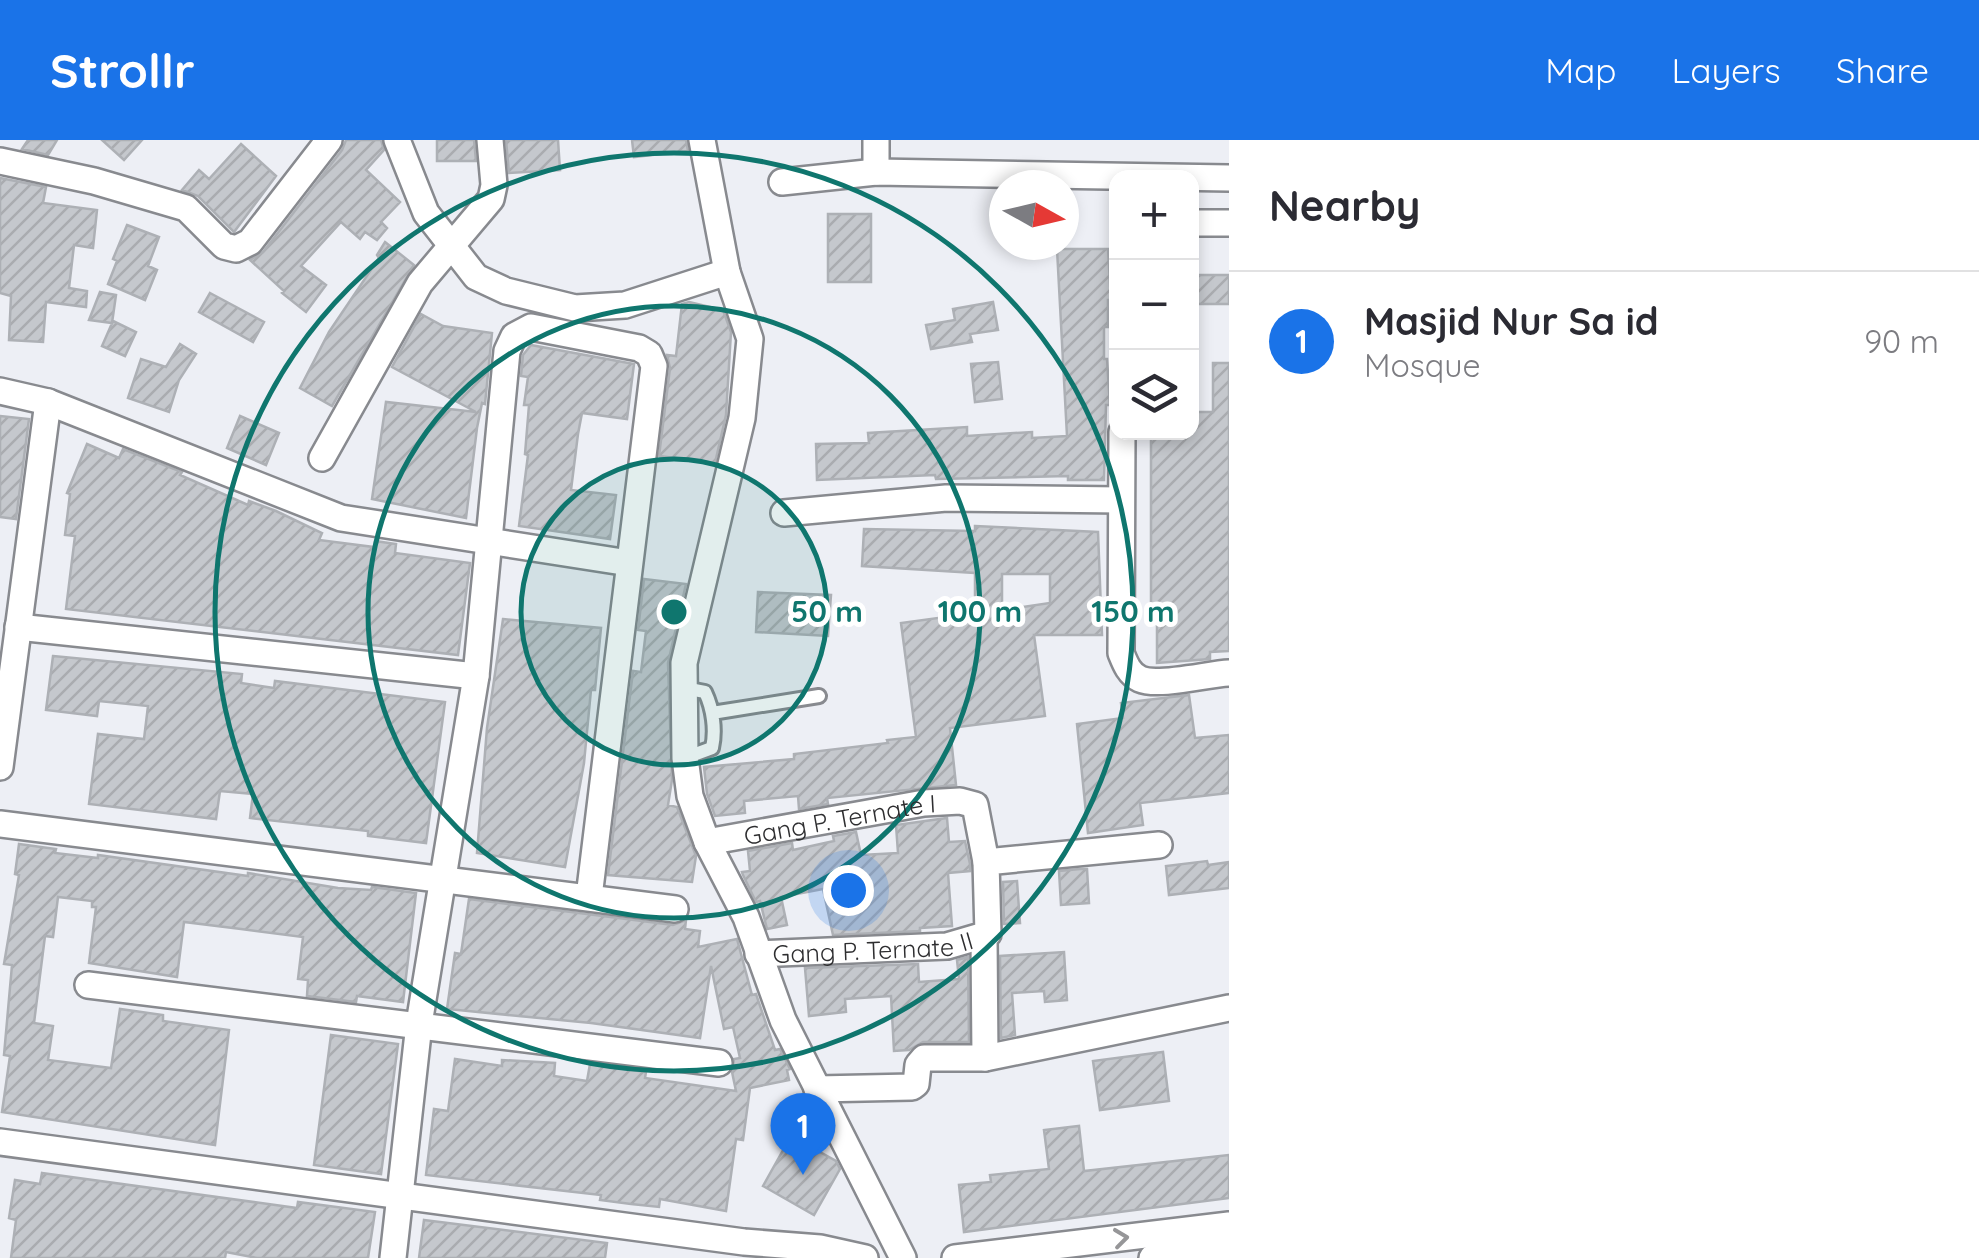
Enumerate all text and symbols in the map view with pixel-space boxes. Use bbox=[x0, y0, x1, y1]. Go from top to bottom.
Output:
text: Strollr bbox=[50, 40, 195, 100]
text: Map bbox=[1545, 48, 1617, 92]
text: Layers bbox=[1672, 48, 1781, 92]
text: Share bbox=[1836, 48, 1929, 92]
north arrow bbox=[989, 170, 1079, 260]
map controls bbox=[1109, 170, 1199, 440]
button: + bbox=[1109, 170, 1199, 260]
text: Nearby bbox=[1269, 179, 1420, 232]
button: − bbox=[1109, 260, 1199, 350]
text: Masjid Nur Sa id bbox=[1364, 297, 1659, 345]
text: 1 bbox=[1295, 321, 1308, 361]
text: 90 m bbox=[1864, 321, 1939, 361]
text: Mosque bbox=[1364, 345, 1480, 385]
button: layers bbox=[1109, 350, 1199, 440]
text: 50 m bbox=[791, 592, 863, 630]
text: 100 m bbox=[938, 592, 1022, 630]
text: 150 m bbox=[1091, 592, 1175, 630]
centre of rings bbox=[656, 594, 692, 630]
street label: Gang P. Ternate I bbox=[741, 787, 937, 851]
your location bbox=[823, 865, 874, 916]
street label: Gang P. Ternate II bbox=[772, 924, 977, 969]
pin: 1 bbox=[770, 1092, 836, 1175]
one-way arrow bbox=[1114, 1228, 1130, 1249]

